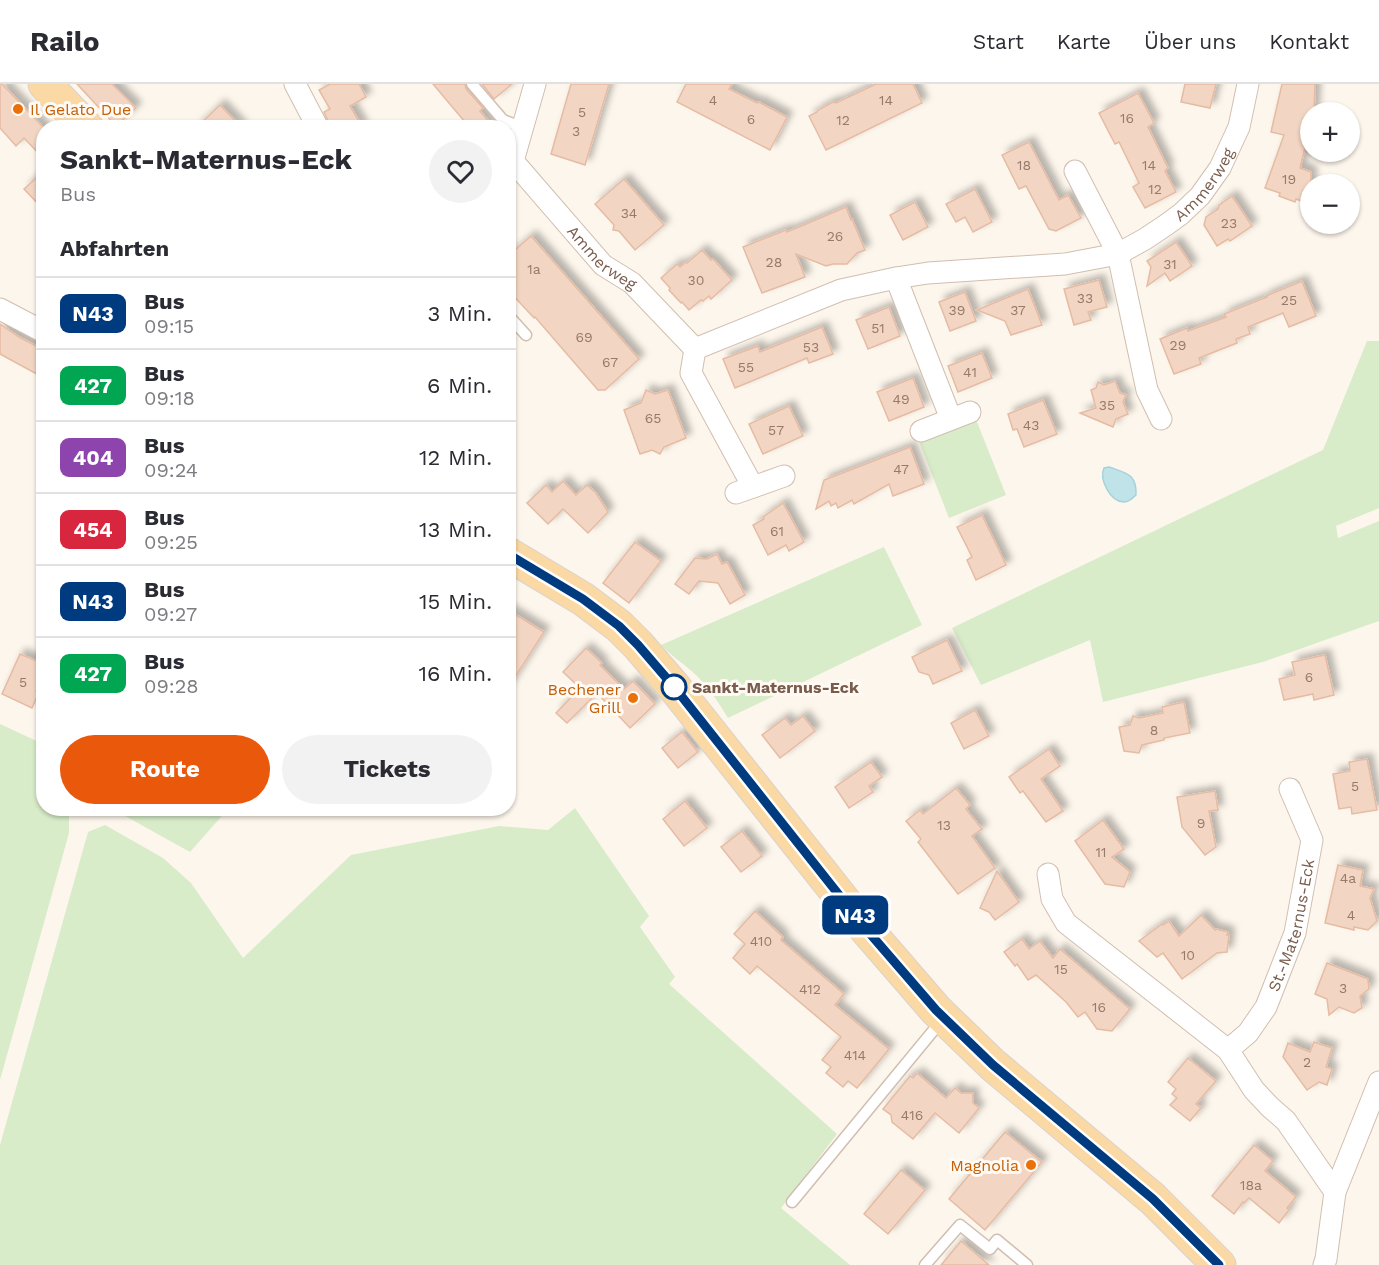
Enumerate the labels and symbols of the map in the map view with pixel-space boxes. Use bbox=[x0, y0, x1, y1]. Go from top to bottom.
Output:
house number: 4 bbox=[709, 92, 717, 108]
house number: 14 bbox=[879, 92, 893, 108]
place label: Il Gelato Due bbox=[30, 100, 131, 119]
marker: Il Gelato Due bbox=[11, 102, 25, 116]
house number: 5 bbox=[578, 104, 586, 120]
house number: 16 bbox=[1120, 110, 1134, 126]
house number: 6 bbox=[747, 111, 755, 127]
house number: 12 bbox=[836, 112, 850, 128]
house number: 3 bbox=[572, 123, 580, 139]
street label: Ammerweg bbox=[1171, 144, 1238, 225]
house number: 18 bbox=[1017, 157, 1031, 173]
house number: 14 bbox=[1142, 157, 1156, 173]
house number: 19 bbox=[1282, 171, 1296, 187]
house number: 12 bbox=[1148, 181, 1162, 197]
house number: 34 bbox=[621, 205, 637, 221]
house number: 23 bbox=[1221, 215, 1237, 231]
street label: Ammerweg bbox=[563, 221, 641, 294]
house number: 26 bbox=[827, 228, 843, 244]
house number: 28 bbox=[766, 254, 782, 270]
house number: 31 bbox=[1163, 256, 1177, 272]
house number: 1a bbox=[527, 261, 541, 277]
house number: 30 bbox=[688, 272, 704, 288]
house number: 33 bbox=[1077, 290, 1093, 306]
house number: 25 bbox=[1281, 292, 1297, 308]
house number: 39 bbox=[949, 302, 965, 318]
house number: 37 bbox=[1010, 302, 1026, 318]
house number: 51 bbox=[871, 320, 885, 336]
house number: 69 bbox=[575, 329, 593, 345]
house number: 29 bbox=[1170, 337, 1186, 353]
house number: 53 bbox=[803, 339, 819, 355]
house number: 67 bbox=[602, 354, 618, 370]
house number: 55 bbox=[738, 359, 754, 375]
house number: 41 bbox=[963, 364, 977, 380]
house number: 49 bbox=[892, 391, 910, 407]
house number: 35 bbox=[1099, 397, 1115, 413]
house number: 65 bbox=[645, 410, 661, 426]
house number: 43 bbox=[1023, 417, 1039, 433]
house number: 57 bbox=[768, 422, 784, 438]
house number: 47 bbox=[893, 461, 909, 477]
house number: 61 bbox=[770, 523, 784, 539]
house number: 6 bbox=[1305, 669, 1313, 685]
house number: 5 bbox=[19, 674, 27, 690]
marker: Sankt-Maternus-Eck bbox=[661, 674, 687, 700]
place label: Sankt-Maternus-Eck bbox=[692, 678, 859, 697]
place label: Bechener Grill bbox=[548, 680, 621, 717]
marker: Bechener Grill bbox=[626, 691, 640, 705]
house number: 8 bbox=[1150, 722, 1158, 738]
house number: 5 bbox=[1351, 778, 1359, 794]
house number: 9 bbox=[1197, 815, 1205, 831]
house number: 13 bbox=[937, 817, 951, 833]
house number: 11 bbox=[1096, 844, 1106, 860]
street label: St.-Maternus-Eck bbox=[1264, 857, 1318, 994]
house number: 4a bbox=[1340, 870, 1356, 886]
line badge: N43 bbox=[820, 896, 890, 934]
house number: 4 bbox=[1347, 907, 1355, 923]
house number: 410 bbox=[750, 933, 772, 949]
house number: 10 bbox=[1181, 947, 1195, 963]
house number: 15 bbox=[1054, 961, 1068, 977]
house number: 3 bbox=[1339, 980, 1347, 996]
house number: 412 bbox=[799, 981, 821, 997]
house number: 16 bbox=[1092, 999, 1106, 1015]
house number: 414 bbox=[844, 1047, 866, 1063]
house number: 2 bbox=[1303, 1054, 1311, 1070]
house number: 416 bbox=[901, 1107, 923, 1123]
place label: Magnolia bbox=[950, 1156, 1019, 1175]
marker: Magnolia bbox=[1024, 1158, 1038, 1172]
house number: 18a bbox=[1240, 1177, 1262, 1193]

